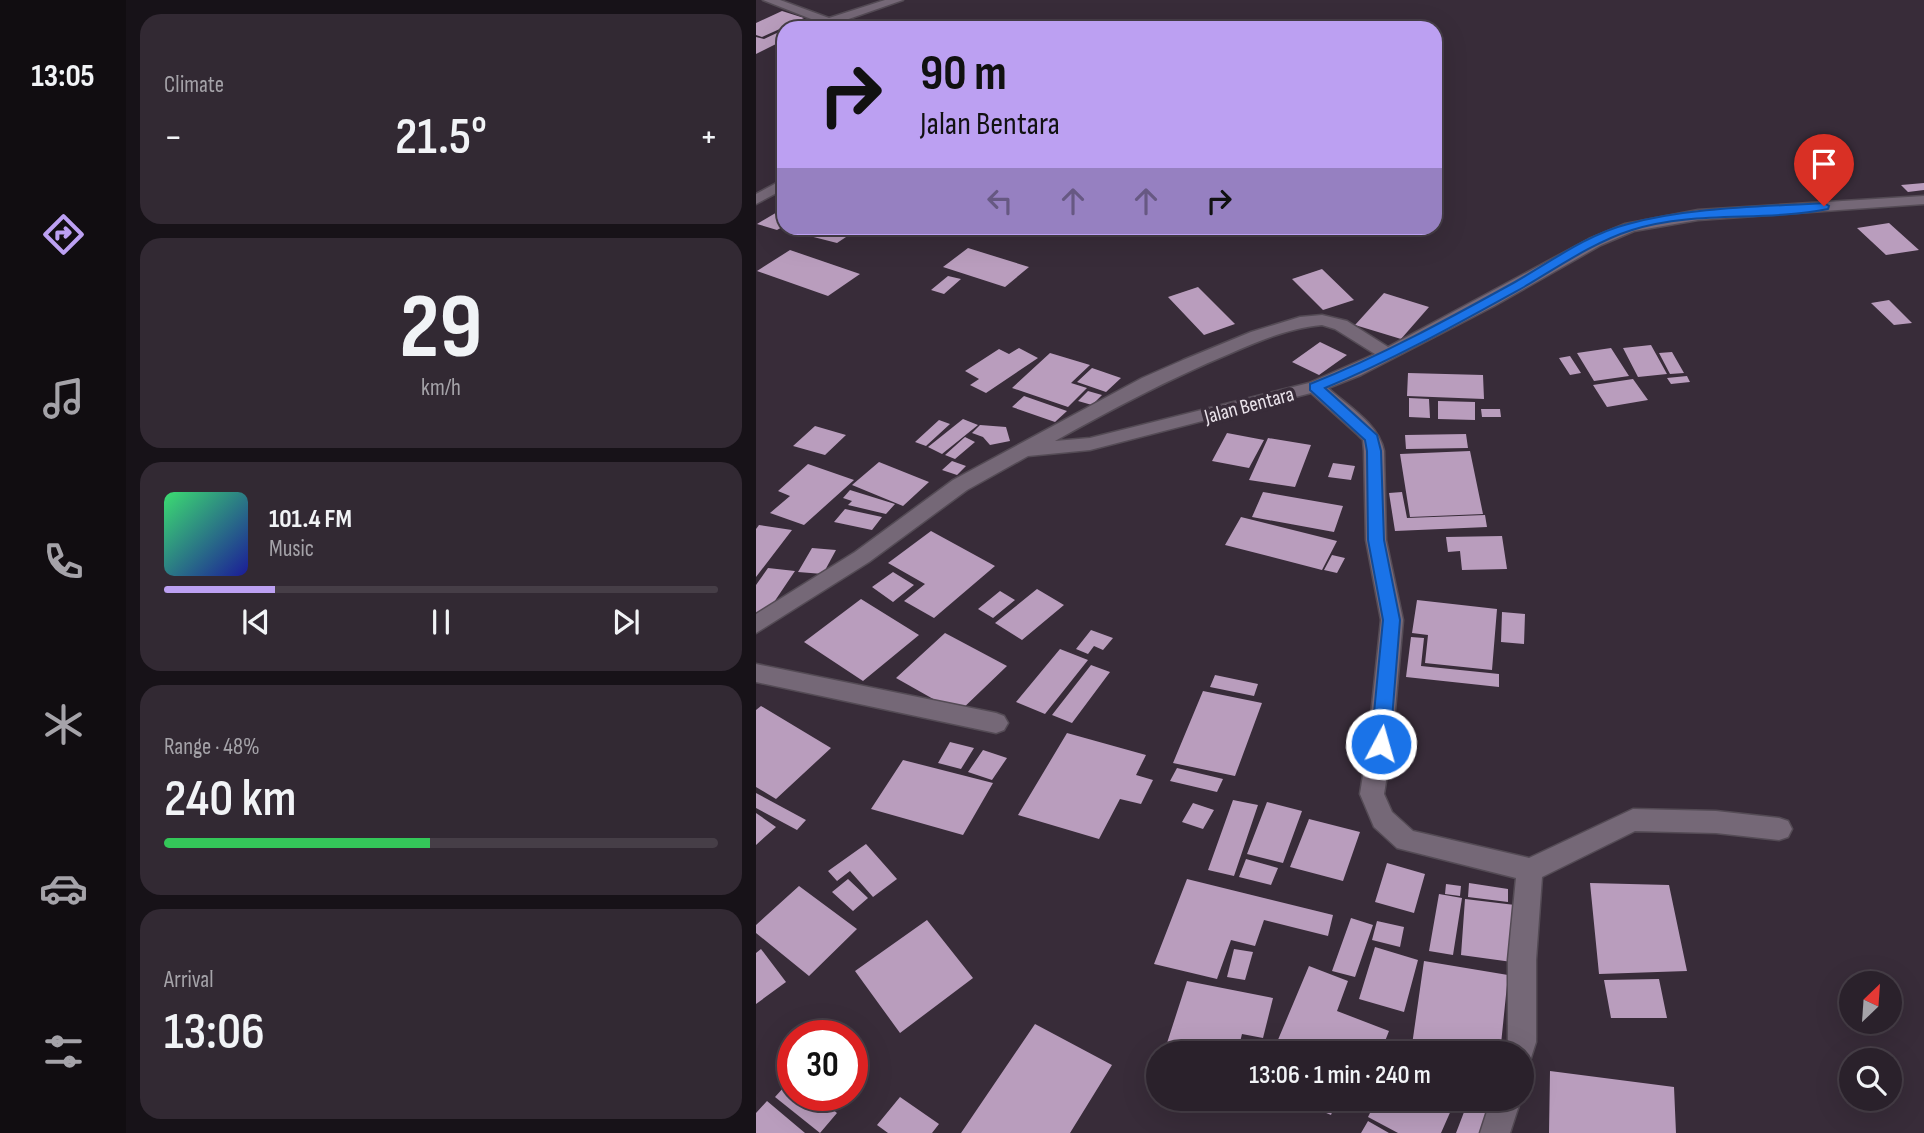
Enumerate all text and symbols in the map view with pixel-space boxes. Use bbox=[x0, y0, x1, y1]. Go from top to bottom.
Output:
text: 90 m bbox=[920, 45, 1007, 104]
icon: right bbox=[805, 49, 896, 140]
text: 13:05 bbox=[31, 57, 95, 96]
text: Climate bbox=[164, 71, 224, 99]
text: Jalan Bentara bbox=[920, 105, 1060, 144]
text: 21.5° bbox=[395, 106, 487, 169]
text: − bbox=[164, 115, 183, 160]
text: + bbox=[699, 115, 718, 160]
pin bbox=[1794, 134, 1854, 206]
icon: arrive bbox=[1805, 145, 1843, 183]
icon: left bbox=[981, 182, 1019, 220]
icon: ahead bbox=[1054, 182, 1092, 220]
icon: ahead bbox=[1127, 182, 1165, 220]
icon: right bbox=[1200, 182, 1238, 220]
icon: directions bbox=[39, 210, 88, 259]
text: 29 bbox=[400, 274, 483, 383]
icon: music bbox=[39, 374, 88, 423]
text: km/h bbox=[421, 374, 461, 402]
street label: Jalan Bentara bbox=[1201, 382, 1297, 430]
text: 101.4 FM bbox=[269, 504, 352, 535]
text: Music bbox=[269, 535, 314, 563]
icon: phone bbox=[39, 537, 88, 586]
icon: previous bbox=[237, 603, 275, 641]
icon: pause bbox=[422, 603, 460, 641]
icon: next bbox=[607, 603, 645, 641]
icon: climate bbox=[39, 700, 88, 749]
position arrow bbox=[1344, 707, 1418, 781]
text: Range · 48% bbox=[164, 733, 260, 761]
text: 240 km bbox=[164, 768, 296, 831]
icon: car bbox=[39, 864, 88, 913]
text: Arrival bbox=[164, 966, 213, 994]
north arrow bbox=[1839, 971, 1902, 1034]
map controls bbox=[1839, 971, 1902, 1111]
text: 13:06 bbox=[164, 1001, 265, 1064]
speed limit sign: 30 bbox=[777, 1020, 868, 1111]
icon: filters bbox=[39, 1027, 88, 1076]
button: search bbox=[1839, 1048, 1902, 1111]
text: 13:06 · 1 min · 240 m bbox=[1249, 1060, 1431, 1091]

